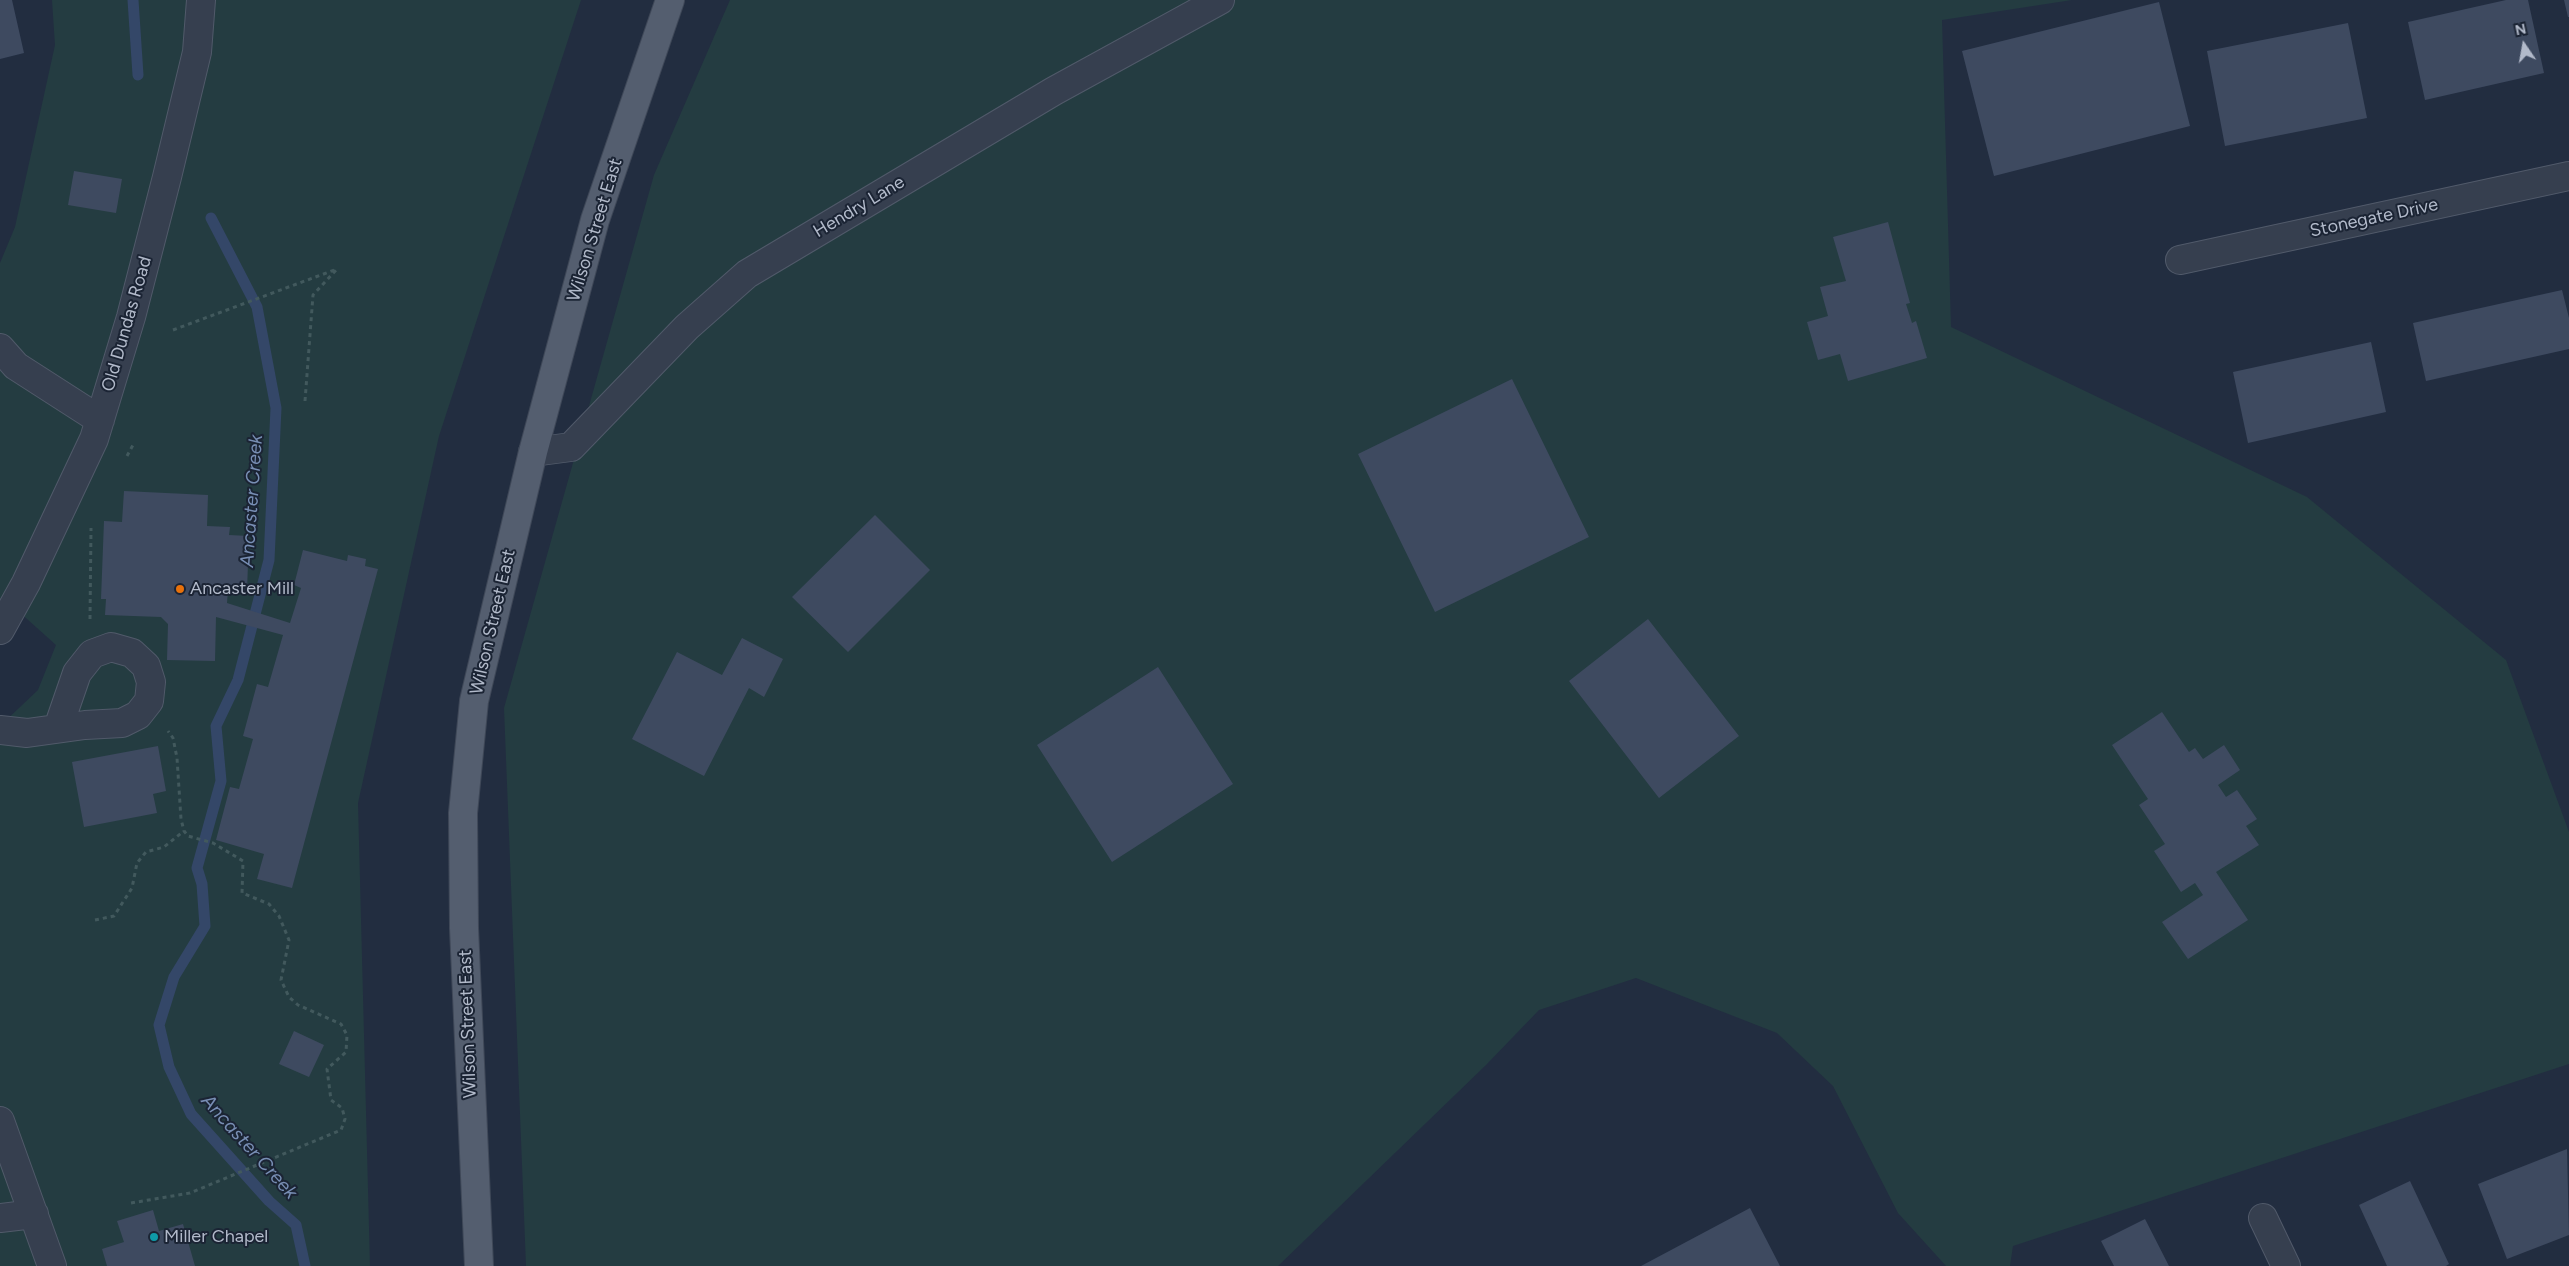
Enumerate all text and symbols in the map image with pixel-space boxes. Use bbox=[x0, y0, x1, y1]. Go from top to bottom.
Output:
north arrow bbox=[2499, 20, 2549, 70]
text: N bbox=[2514, 20, 2528, 39]
street label: Wilson Street East bbox=[563, 156, 627, 304]
street label: Hendry Lane bbox=[810, 171, 908, 243]
street label: Stonegate Drive bbox=[2308, 194, 2440, 242]
street label: Old Dundas Road bbox=[97, 254, 157, 394]
water label: Ancaster Creek bbox=[236, 434, 268, 568]
street label: Wilson Street East bbox=[466, 547, 520, 697]
place label: Ancaster Mill bbox=[190, 578, 294, 600]
marker: Ancaster Mill bbox=[174, 583, 186, 595]
street label: Wilson Street East bbox=[455, 949, 481, 1099]
water label: Ancaster Creek bbox=[196, 1090, 302, 1204]
place label: Miller Chapel bbox=[164, 1226, 268, 1248]
marker: Miller Chapel bbox=[148, 1231, 160, 1243]

